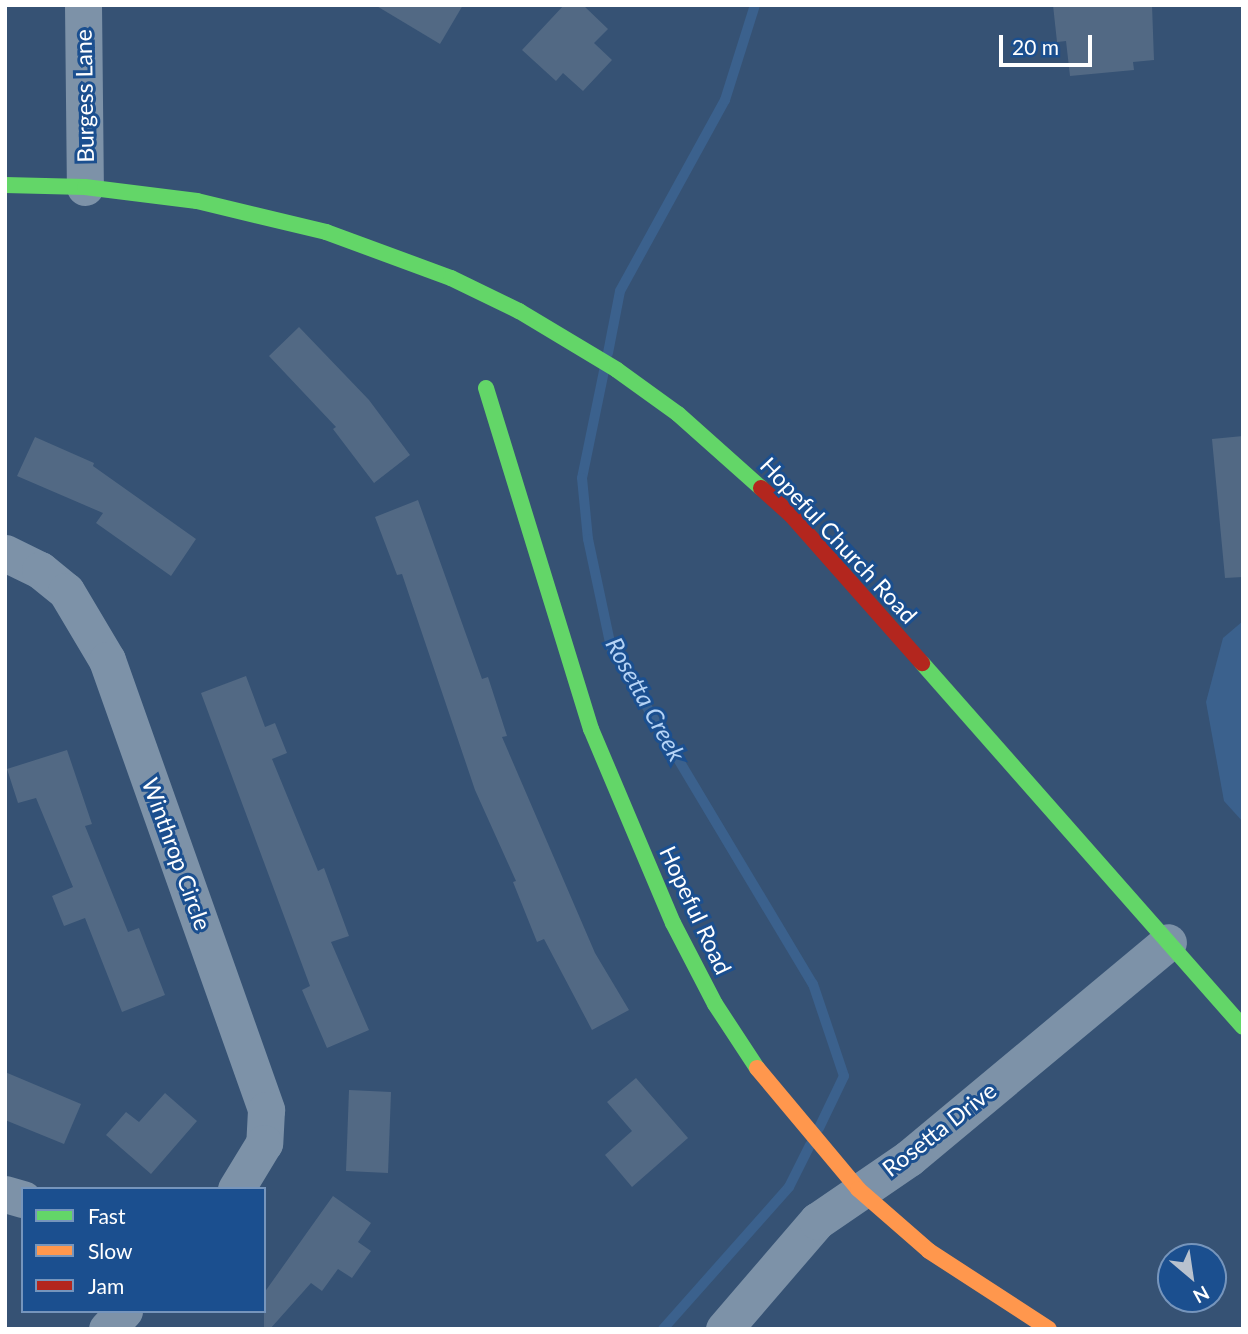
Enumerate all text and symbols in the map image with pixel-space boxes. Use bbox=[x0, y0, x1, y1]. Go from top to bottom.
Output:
scale bar bbox=[1003, 21, 1096, 65]
street label: Burgess Lane bbox=[69, 29, 99, 163]
text: 20 m bbox=[1012, 34, 1059, 59]
street label: Hopeful Church Road bbox=[755, 451, 923, 629]
water label: Rosetta Creek bbox=[600, 632, 692, 766]
street label: Winthrop Circle bbox=[137, 774, 217, 934]
street label: Hopeful Road bbox=[654, 841, 738, 979]
street label: Rosetta Drive bbox=[877, 1076, 1001, 1182]
legend bbox=[21, 1187, 266, 1313]
text: Fast bbox=[88, 1203, 125, 1228]
text: Slow bbox=[88, 1238, 132, 1263]
north arrow bbox=[1157, 1243, 1227, 1313]
text: Jam bbox=[88, 1273, 124, 1298]
text: N bbox=[1189, 1281, 1213, 1309]

